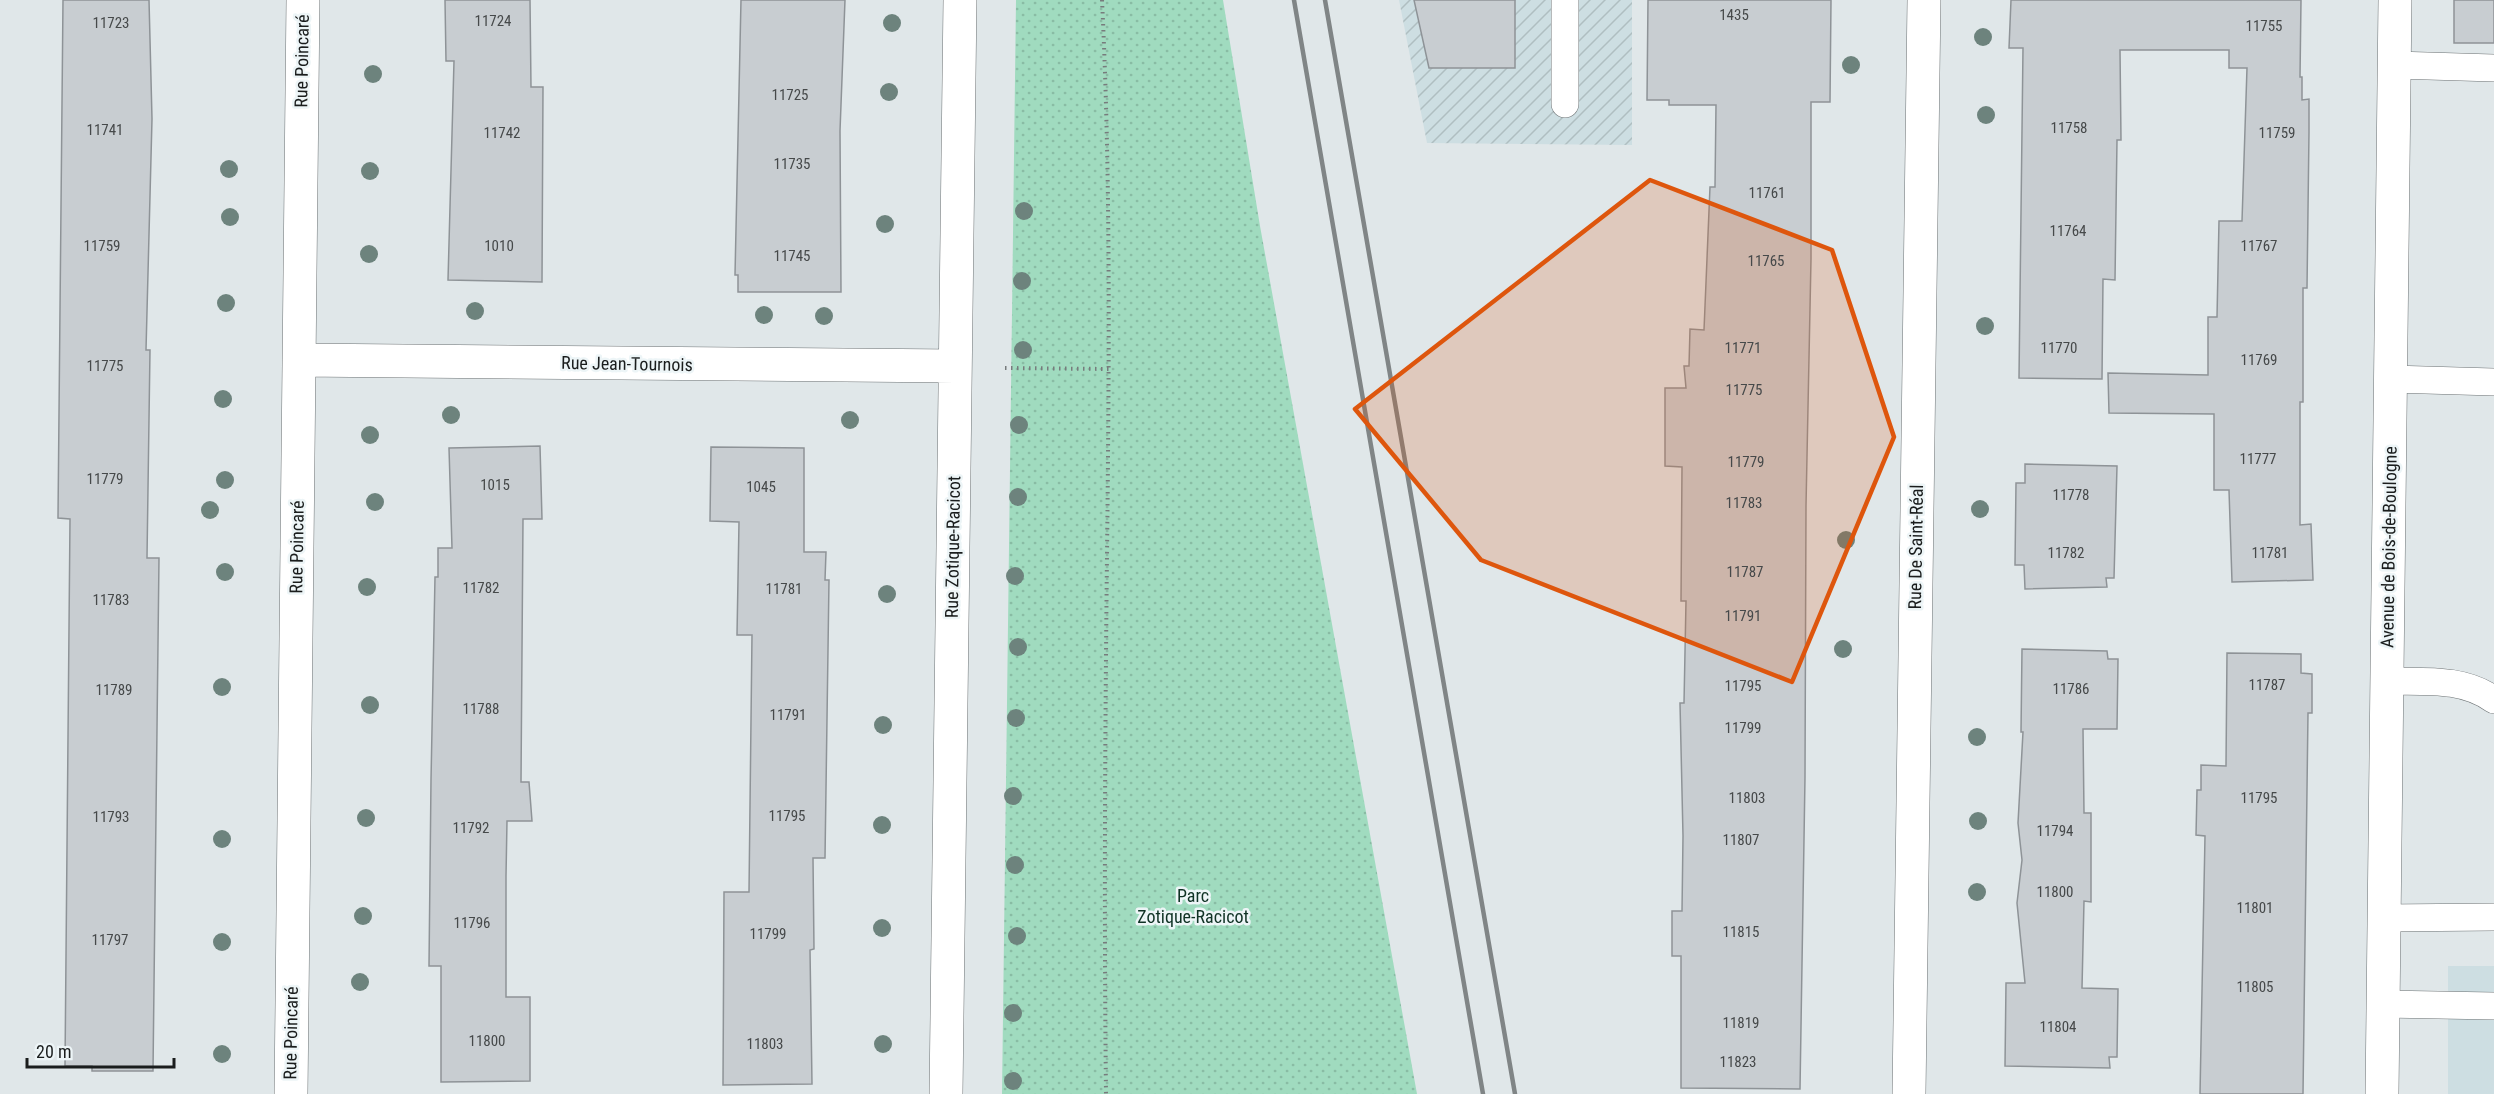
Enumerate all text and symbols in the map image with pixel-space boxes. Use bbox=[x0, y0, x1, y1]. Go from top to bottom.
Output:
house number: 1435 bbox=[1719, 6, 1749, 24]
house number: 11724 bbox=[474, 12, 512, 30]
house number: 11723 bbox=[92, 14, 130, 32]
street label: Rue Poincaré bbox=[290, 14, 313, 108]
house number: 11755 bbox=[2245, 17, 2283, 35]
house number: 11725 bbox=[771, 86, 809, 104]
house number: 11758 bbox=[2050, 119, 2088, 137]
house number: 11741 bbox=[86, 121, 124, 139]
house number: 11742 bbox=[483, 124, 521, 142]
house number: 11759 bbox=[2258, 124, 2296, 142]
house number: 11735 bbox=[773, 155, 811, 173]
house number: 11761 bbox=[1748, 184, 1786, 202]
house number: 11764 bbox=[2049, 222, 2087, 240]
house number: 11759 bbox=[83, 237, 121, 255]
house number: 1010 bbox=[484, 237, 514, 255]
house number: 11767 bbox=[2240, 237, 2278, 255]
house number: 11745 bbox=[773, 247, 811, 265]
house number: 11765 bbox=[1747, 252, 1785, 270]
house number: 11771 bbox=[1724, 339, 1762, 357]
house number: 11770 bbox=[2040, 339, 2078, 357]
house number: 11769 bbox=[2240, 351, 2278, 369]
street label: Rue Jean-Tournois bbox=[561, 352, 693, 375]
house number: 11775 bbox=[86, 357, 124, 375]
house number: 11775 bbox=[1725, 381, 1763, 399]
street label: Avenue de Bois-de-Boulogne bbox=[2376, 446, 2401, 648]
house number: 11777 bbox=[2239, 450, 2277, 468]
house number: 11779 bbox=[1727, 453, 1765, 471]
house number: 11779 bbox=[86, 470, 124, 488]
house number: 1015 bbox=[480, 476, 510, 494]
street label: Rue Zotique-Racicot bbox=[941, 476, 964, 618]
house number: 1045 bbox=[746, 478, 776, 496]
street label: Rue De Saint-Réal bbox=[1904, 484, 1927, 610]
house number: 11778 bbox=[2052, 486, 2090, 504]
house number: 11783 bbox=[1725, 494, 1763, 512]
street label: Rue Poincaré bbox=[285, 500, 308, 594]
house number: 11782 bbox=[2047, 544, 2085, 562]
house number: 11781 bbox=[2251, 544, 2289, 562]
house number: 11787 bbox=[1726, 563, 1764, 581]
house number: 11782 bbox=[462, 579, 500, 597]
house number: 11781 bbox=[765, 580, 803, 598]
house number: 11783 bbox=[92, 591, 130, 609]
house number: 11791 bbox=[1724, 607, 1762, 625]
house number: 11787 bbox=[2248, 676, 2286, 694]
house number: 11795 bbox=[1724, 677, 1762, 695]
house number: 11786 bbox=[2052, 680, 2090, 698]
house number: 11789 bbox=[95, 681, 133, 699]
house number: 11788 bbox=[462, 700, 500, 718]
house number: 11791 bbox=[769, 706, 807, 724]
house number: 11799 bbox=[1724, 719, 1762, 737]
house number: 11803 bbox=[1728, 789, 1766, 807]
house number: 11795 bbox=[2240, 789, 2278, 807]
house number: 11795 bbox=[768, 807, 806, 825]
house number: 11793 bbox=[92, 808, 130, 826]
house number: 11792 bbox=[452, 819, 490, 837]
house number: 11794 bbox=[2036, 822, 2074, 840]
house number: 11807 bbox=[1722, 831, 1760, 849]
house number: 11800 bbox=[2036, 883, 2074, 901]
park label: Parc Zotique-Racicot bbox=[1137, 885, 1249, 927]
house number: 11801 bbox=[2236, 899, 2274, 917]
house number: 11796 bbox=[453, 914, 491, 932]
house number: 11815 bbox=[1722, 923, 1760, 941]
house number: 11799 bbox=[749, 925, 787, 943]
house number: 11797 bbox=[91, 931, 129, 949]
house number: 11805 bbox=[2236, 978, 2274, 996]
street label: Rue Poincaré bbox=[279, 986, 302, 1080]
house number: 11819 bbox=[1722, 1014, 1760, 1032]
house number: 11804 bbox=[2039, 1018, 2077, 1036]
scale bar bbox=[27, 1031, 174, 1069]
house number: 11800 bbox=[468, 1032, 506, 1050]
house number: 11803 bbox=[746, 1035, 784, 1053]
text: 20 m bbox=[36, 1041, 71, 1062]
house number: 11823 bbox=[1719, 1053, 1757, 1071]

